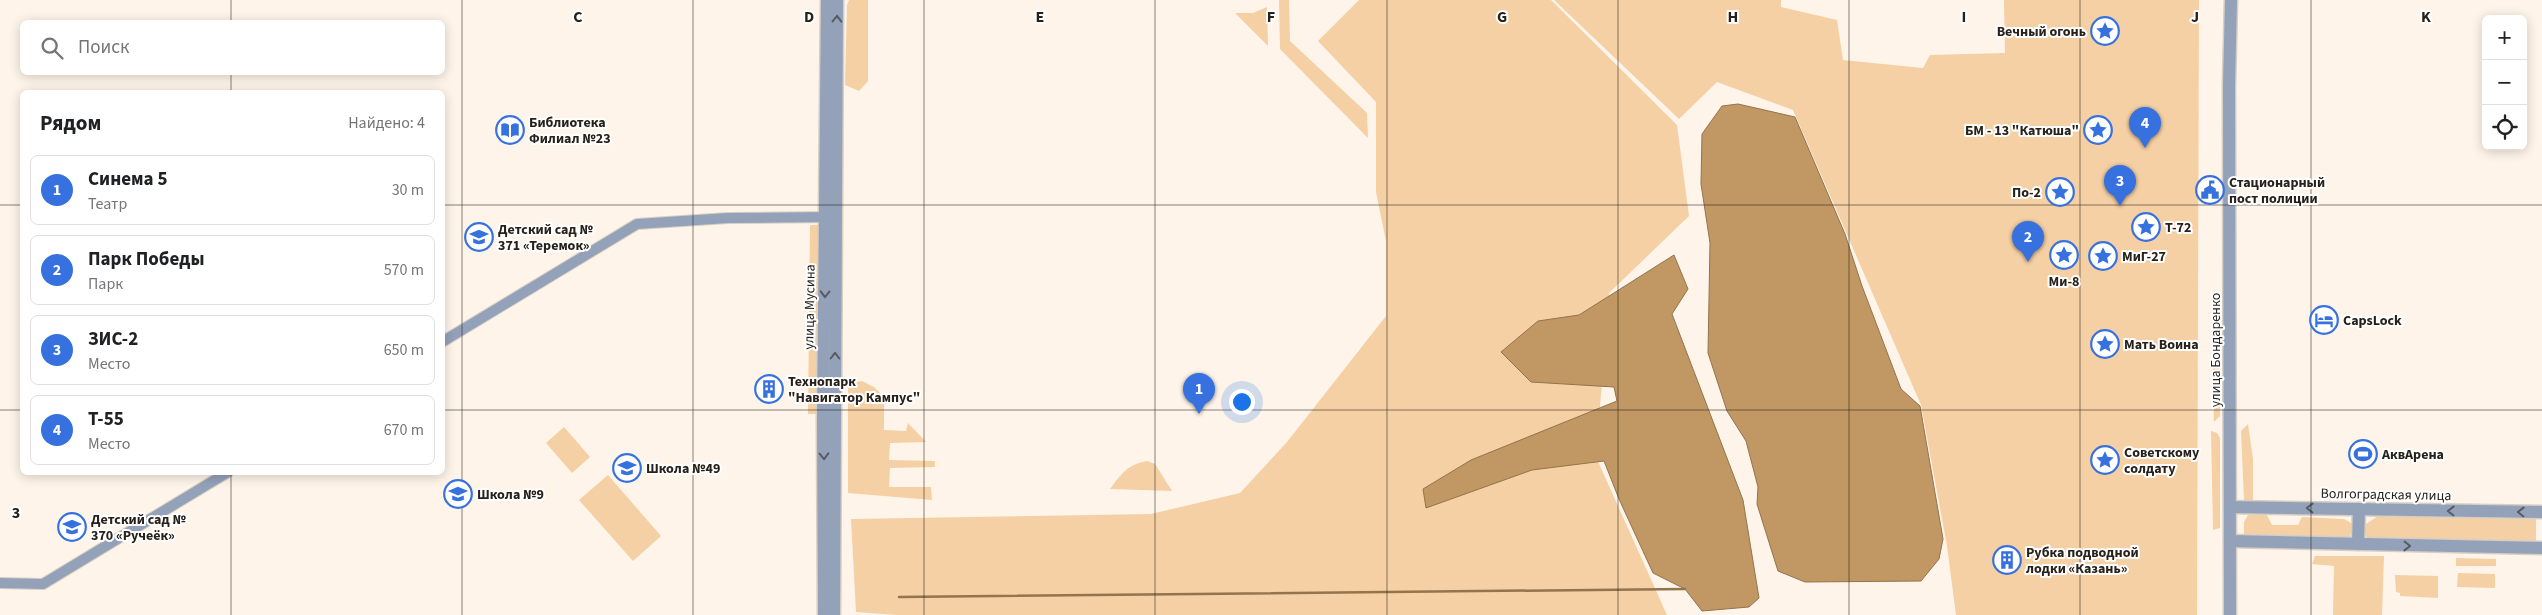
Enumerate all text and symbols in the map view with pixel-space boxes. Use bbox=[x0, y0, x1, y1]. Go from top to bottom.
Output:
text: C bbox=[573, 6, 583, 28]
text: D bbox=[804, 6, 814, 28]
text: E bbox=[1036, 6, 1044, 28]
text: F bbox=[1267, 6, 1275, 28]
text: G bbox=[1497, 6, 1507, 28]
text: H bbox=[1728, 6, 1738, 28]
text: I bbox=[1962, 6, 1966, 28]
text: J bbox=[2191, 6, 2199, 28]
text: K bbox=[2421, 6, 2431, 28]
one-way arrow bbox=[832, 15, 842, 22]
map controls bbox=[2482, 15, 2527, 150]
button: + bbox=[2482, 15, 2527, 60]
place icon: Вечный огонь bbox=[2090, 16, 2120, 46]
search box bbox=[20, 20, 445, 75]
place label: Вечный огонь bbox=[1997, 22, 2086, 42]
icon: search bbox=[38, 34, 66, 62]
text: Поиск bbox=[78, 34, 129, 61]
button: − bbox=[2482, 60, 2527, 105]
button: locate bbox=[2482, 105, 2527, 150]
pin: 4 bbox=[2129, 107, 2161, 148]
text: Рядом bbox=[40, 108, 101, 138]
text: Найдено: 4 bbox=[348, 112, 425, 134]
place label: Библиотека Филиал №23 bbox=[529, 113, 611, 149]
library icon: Библиотека Филиал №23 bbox=[495, 115, 525, 145]
place icon: БМ - 13 "Катюша" bbox=[2083, 115, 2113, 145]
place label: БМ - 13 "Катюша" bbox=[1965, 121, 2079, 141]
pin: 3 bbox=[2104, 165, 2136, 206]
text: Синема 5 bbox=[88, 166, 167, 193]
place label: Стационарный пост полиции bbox=[2229, 173, 2325, 209]
public building icon: Стационарный пост полиции bbox=[2195, 175, 2225, 205]
place icon: По-2 bbox=[2045, 177, 2075, 207]
text: 1 bbox=[53, 179, 61, 201]
text: 30 m bbox=[392, 179, 424, 201]
place label: По-2 bbox=[2012, 183, 2041, 203]
text: Театр bbox=[88, 193, 127, 215]
place icon: Т-72 bbox=[2131, 212, 2161, 242]
place label: Т-72 bbox=[2165, 218, 2191, 238]
place label: Детский сад № 371 «Теремок» bbox=[498, 220, 593, 256]
pin: 2 bbox=[2012, 221, 2044, 262]
school or university icon: Детский сад № 371 «Теремок» bbox=[464, 222, 494, 252]
place icon: Ми-8 bbox=[2049, 240, 2079, 270]
place icon: МиГ-27 bbox=[2088, 241, 2118, 271]
text: Парк Победы bbox=[88, 246, 205, 273]
place label: МиГ-27 bbox=[2122, 247, 2166, 267]
text: 2 bbox=[53, 259, 61, 281]
text: 570 m bbox=[384, 259, 424, 281]
street label: улица Мусина bbox=[799, 264, 821, 350]
place label: Ми-8 bbox=[2049, 272, 2079, 292]
text: Парк bbox=[88, 273, 123, 295]
one-way arrow bbox=[820, 290, 830, 298]
street label: улица Бондаренко bbox=[2206, 293, 2226, 407]
hotel icon: CapsLock bbox=[2309, 305, 2339, 335]
place label: CapsLock bbox=[2343, 311, 2402, 331]
text: ЗИС-2 bbox=[88, 326, 138, 353]
place icon: Мать Воина bbox=[2090, 329, 2120, 359]
place label: Мать Воина bbox=[2124, 335, 2199, 355]
text: 3 bbox=[53, 339, 61, 361]
text: 650 m bbox=[384, 339, 424, 361]
one-way arrow bbox=[830, 352, 840, 360]
text: Место bbox=[88, 353, 131, 375]
place label: Технопарк "Навигатор Кампус" bbox=[788, 372, 920, 408]
pin: 1 bbox=[1183, 373, 1215, 414]
building icon: Технопарк "Навигатор Кампус" bbox=[754, 374, 784, 404]
your location bbox=[1229, 389, 1255, 415]
text: Т-55 bbox=[88, 406, 124, 433]
text: 4 bbox=[53, 419, 61, 441]
text: 670 m bbox=[384, 419, 424, 441]
text: Место bbox=[88, 433, 131, 455]
sports icon: АквАрена bbox=[2348, 439, 2378, 469]
place label: Советскому солдату bbox=[2124, 443, 2200, 479]
place icon: Советскому солдату bbox=[2090, 445, 2120, 475]
place label: АквАрена bbox=[2381, 445, 2444, 465]
one-way arrow bbox=[819, 452, 829, 460]
school or university icon: Школа №49 bbox=[612, 453, 642, 483]
place label: Школа №49 bbox=[646, 459, 720, 479]
school or university icon: Школа №9 bbox=[443, 479, 473, 509]
street label: Волгоградская улица bbox=[2320, 484, 2452, 506]
place label: Школа №9 bbox=[477, 485, 544, 505]
text: 3 bbox=[12, 502, 20, 524]
one-way arrow bbox=[2306, 503, 2314, 513]
one-way arrow bbox=[2447, 505, 2455, 516]
one-way arrow bbox=[2517, 507, 2524, 517]
place label: Детский сад № 370 «Ручеёк» bbox=[91, 510, 186, 546]
school or university icon: Детский сад № 370 «Ручеёк» bbox=[57, 512, 87, 542]
one-way arrow bbox=[2403, 540, 2411, 551]
place label: Рубка подводной лодки «Казань» bbox=[2026, 543, 2139, 579]
building icon: Рубка подводной лодки «Казань» bbox=[1992, 545, 2022, 575]

